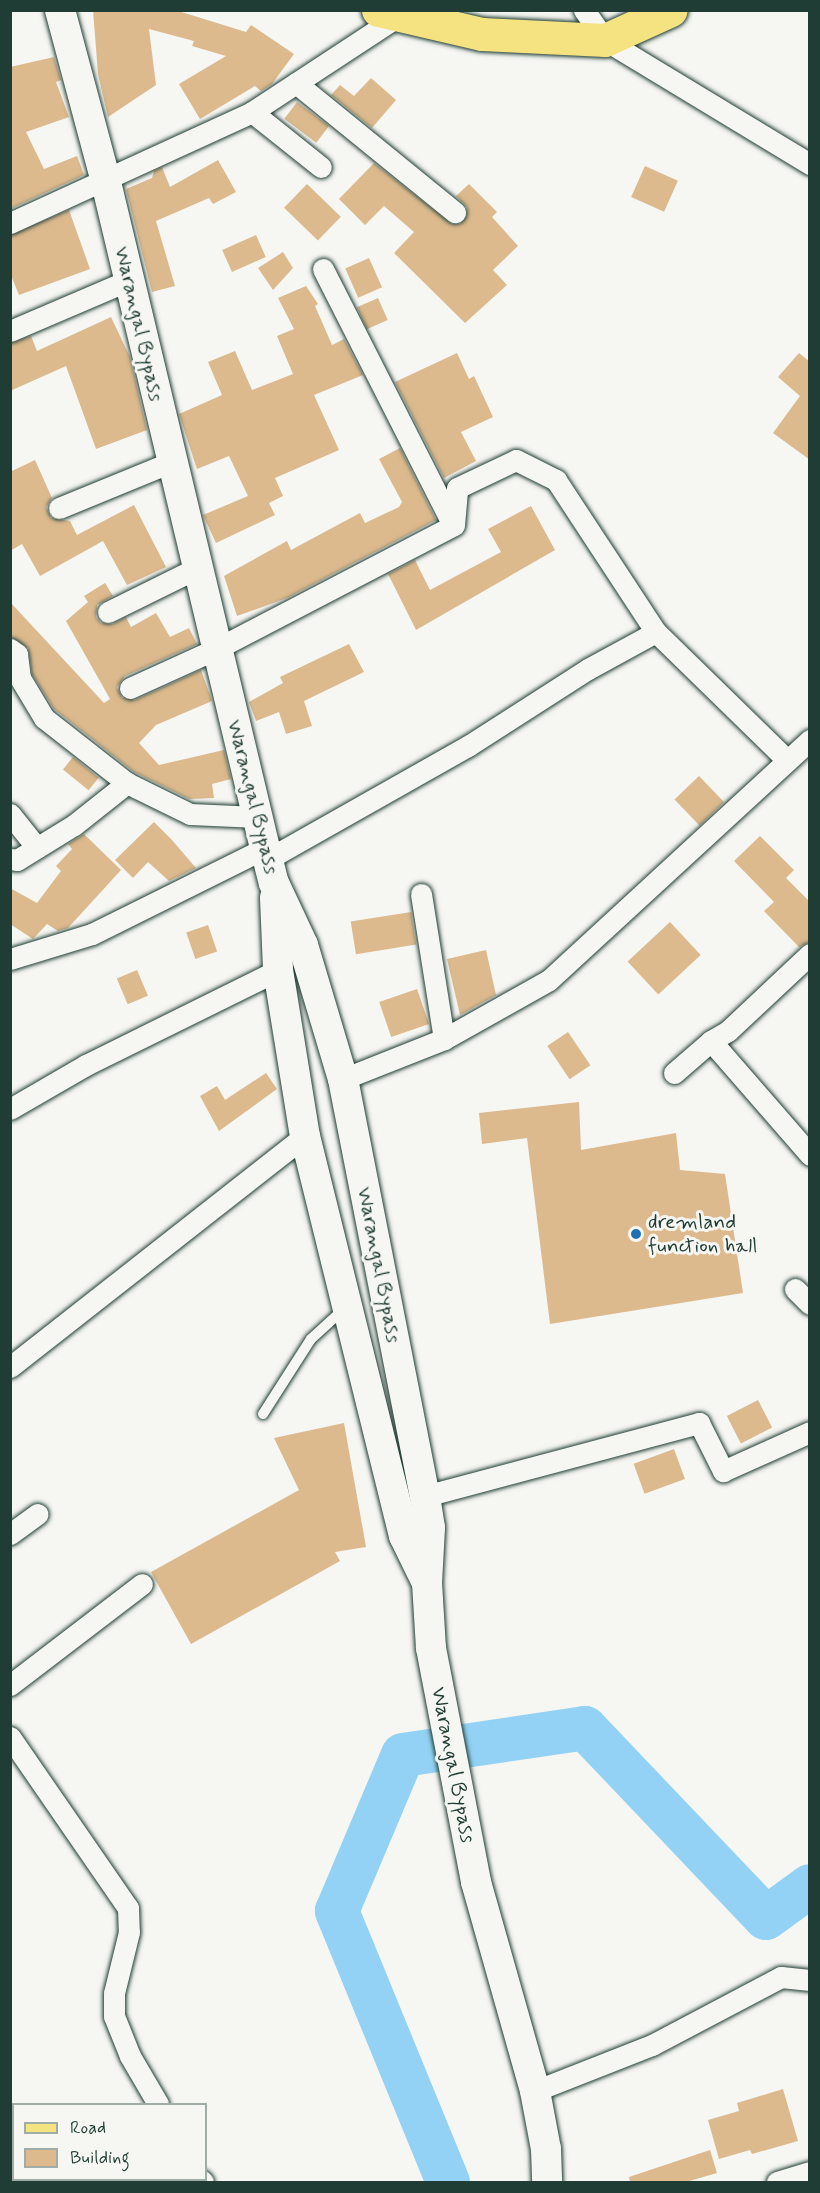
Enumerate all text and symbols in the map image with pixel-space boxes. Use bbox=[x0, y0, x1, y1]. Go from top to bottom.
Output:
street label: Warangal Bypass bbox=[109, 244, 169, 404]
street label: Warangal Bypass bbox=[222, 717, 284, 877]
street label: Warangal Bypass bbox=[351, 1185, 407, 1345]
place label: dremland function hall bbox=[648, 1209, 755, 1259]
marker: dremland function hall bbox=[629, 1227, 643, 1241]
street label: Warangal Bypass bbox=[425, 1685, 481, 1845]
legend bbox=[12, 2103, 207, 2181]
text: Road bbox=[70, 2116, 106, 2140]
text: Building bbox=[70, 2146, 130, 2170]

